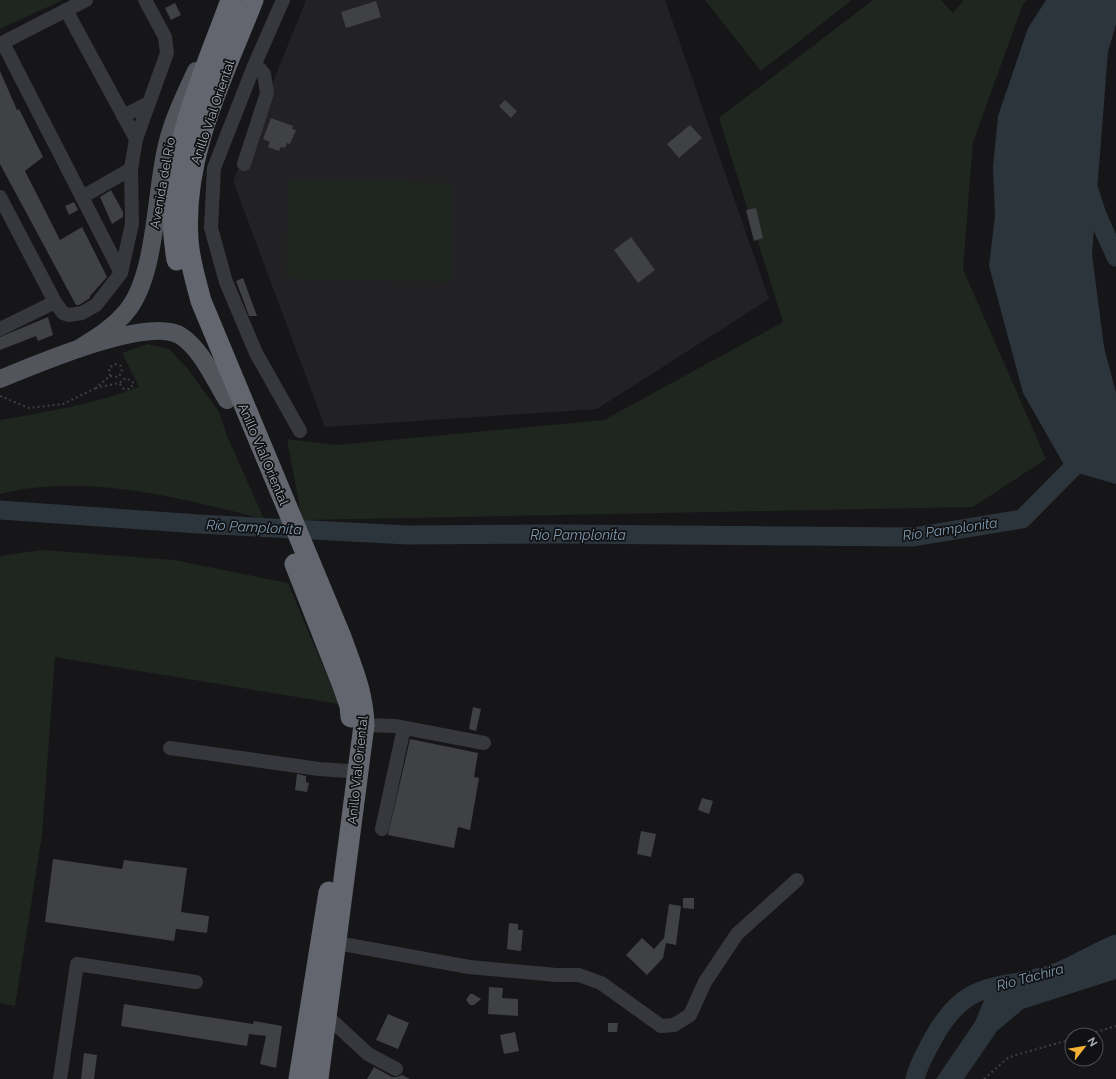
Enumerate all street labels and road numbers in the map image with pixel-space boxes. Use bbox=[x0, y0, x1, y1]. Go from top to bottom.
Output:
street label: Anillo Vial Oriental bbox=[188, 58, 238, 166]
street label: Avenida del Río bbox=[147, 136, 178, 230]
street label: Anillo Vial Oriental bbox=[235, 401, 292, 508]
street label: Anillo Vial Oriental bbox=[344, 714, 371, 825]

